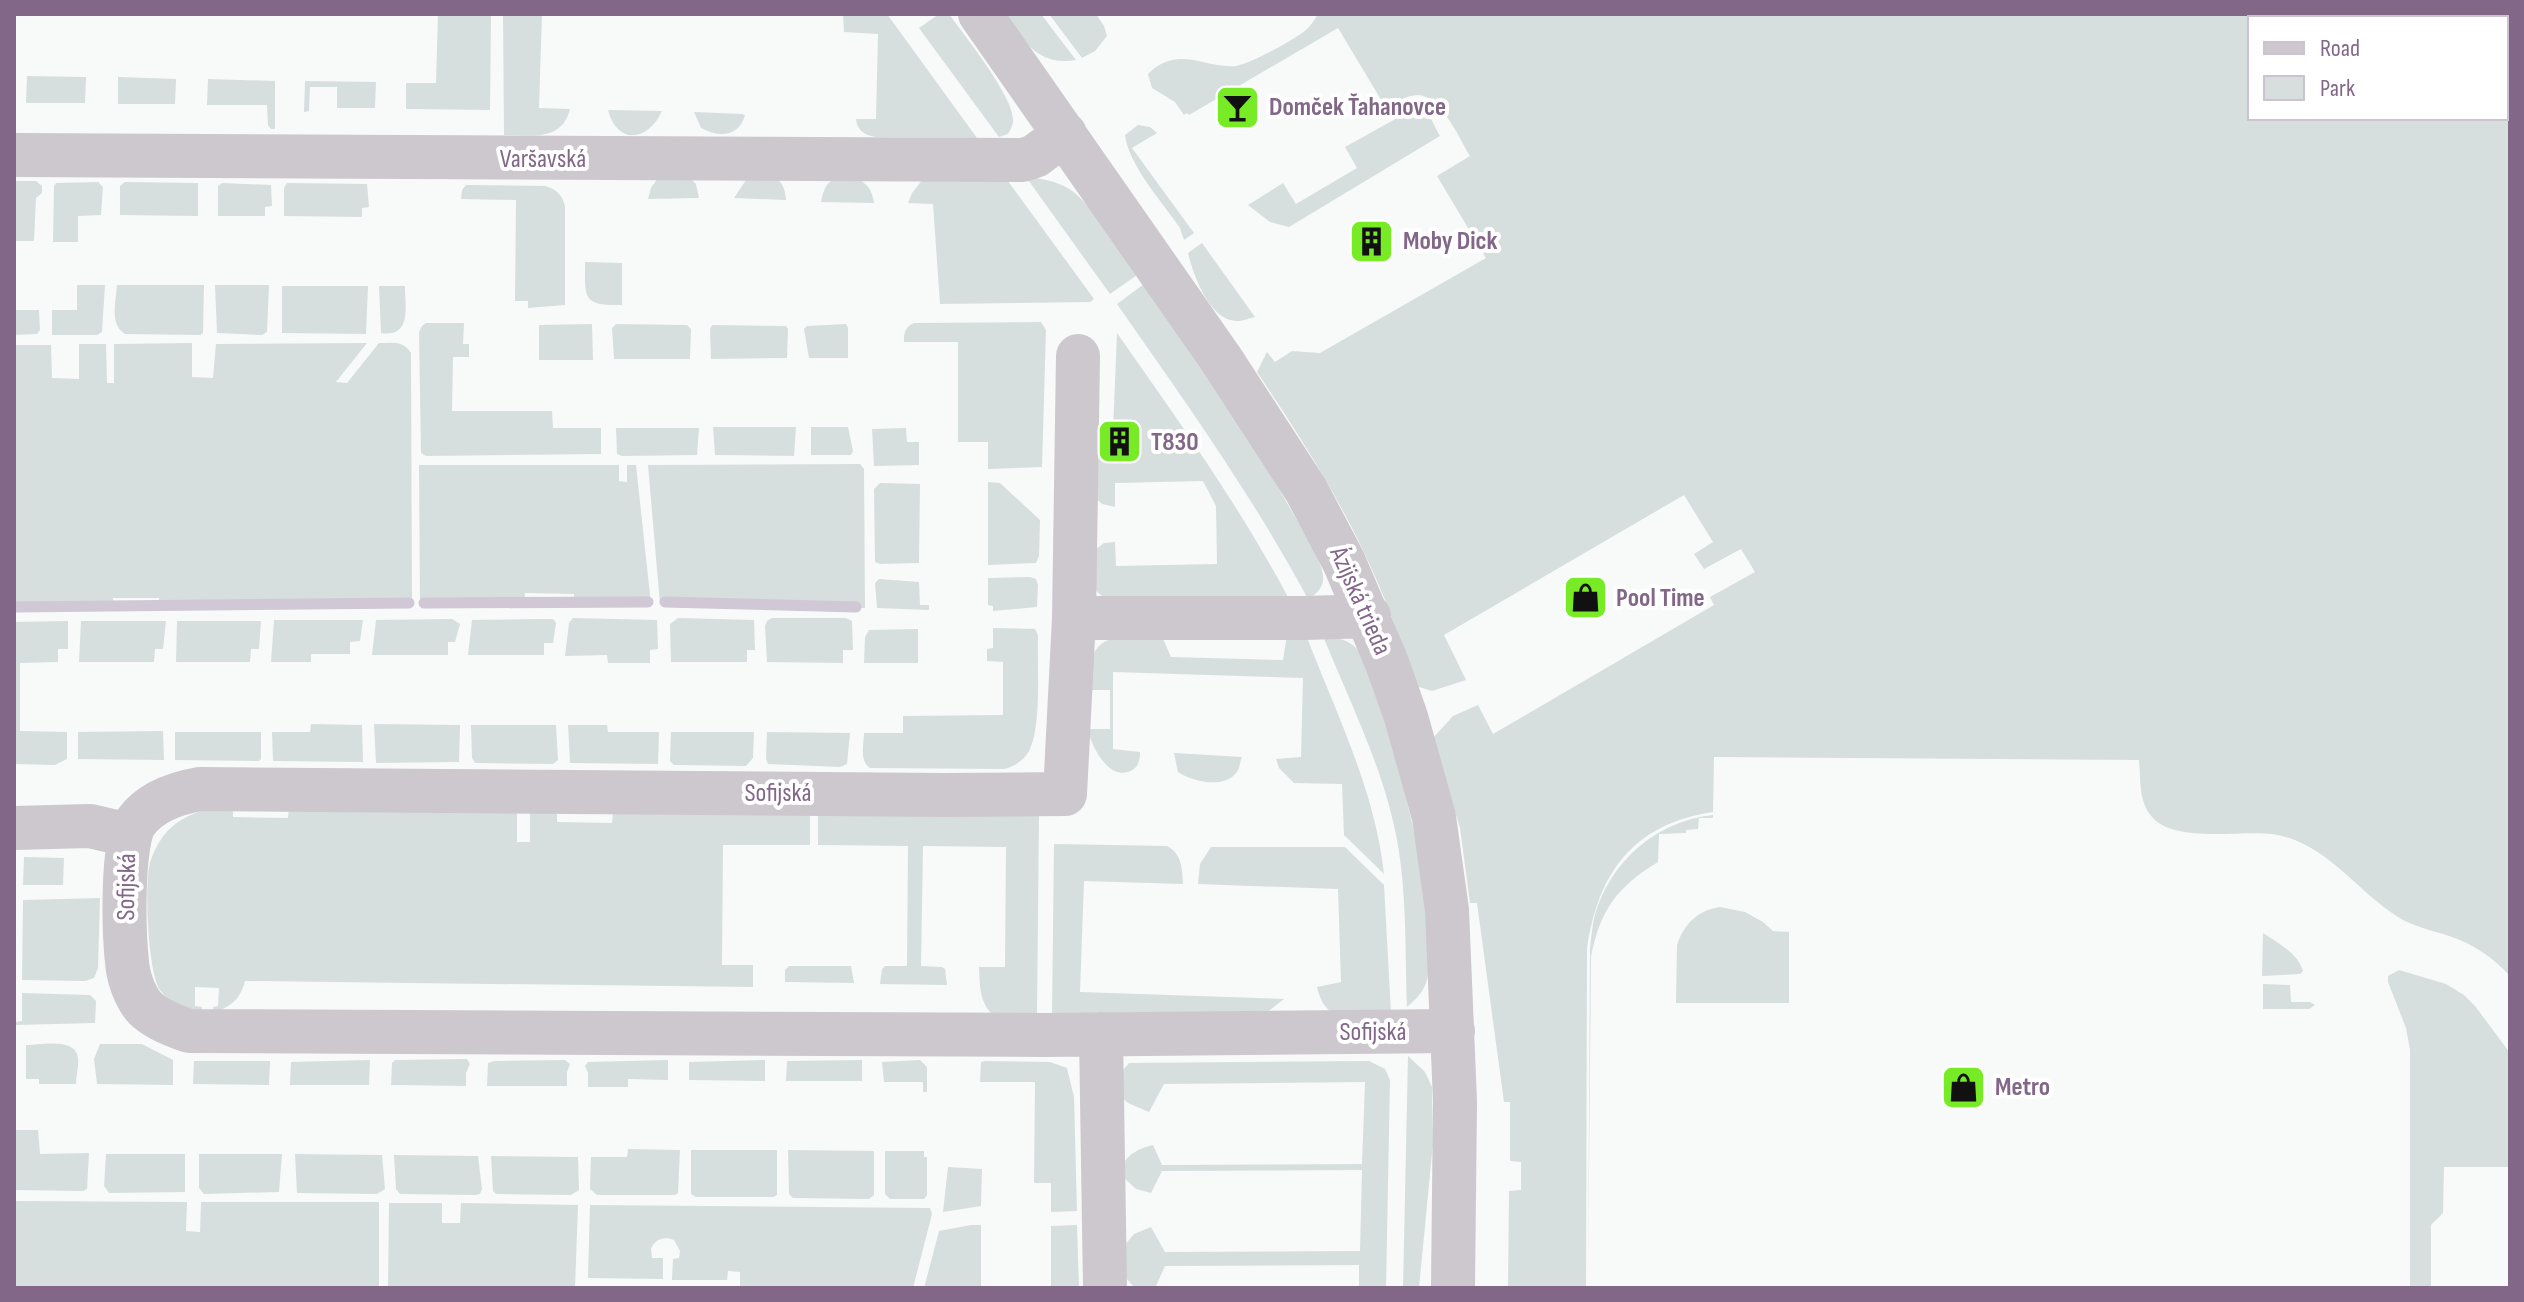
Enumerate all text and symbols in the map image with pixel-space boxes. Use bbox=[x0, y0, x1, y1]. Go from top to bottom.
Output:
legend bbox=[2248, 16, 2508, 120]
text: Road bbox=[2320, 34, 2360, 63]
text: Park bbox=[2320, 74, 2355, 103]
bar icon: Domček Ťahanovce bbox=[1214, 83, 1262, 131]
place label: Domček Ťahanovce bbox=[1269, 92, 1446, 123]
street label: Varšavská bbox=[500, 144, 586, 175]
building icon: Moby Dick bbox=[1348, 217, 1396, 265]
place label: Moby Dick bbox=[1403, 226, 1497, 257]
building icon: T830 bbox=[1096, 418, 1144, 466]
place label: T830 bbox=[1151, 427, 1199, 458]
street label: Ázijská trieda bbox=[1322, 541, 1398, 660]
shop icon: Pool Time bbox=[1561, 574, 1609, 622]
place label: Pool Time bbox=[1616, 583, 1705, 614]
street label: Sofijská bbox=[744, 778, 812, 809]
street label: Sofijská bbox=[111, 853, 143, 921]
street label: Sofijská bbox=[1339, 1017, 1407, 1048]
shop icon: Metro bbox=[1940, 1063, 1988, 1111]
place label: Metro bbox=[1995, 1072, 2050, 1103]

